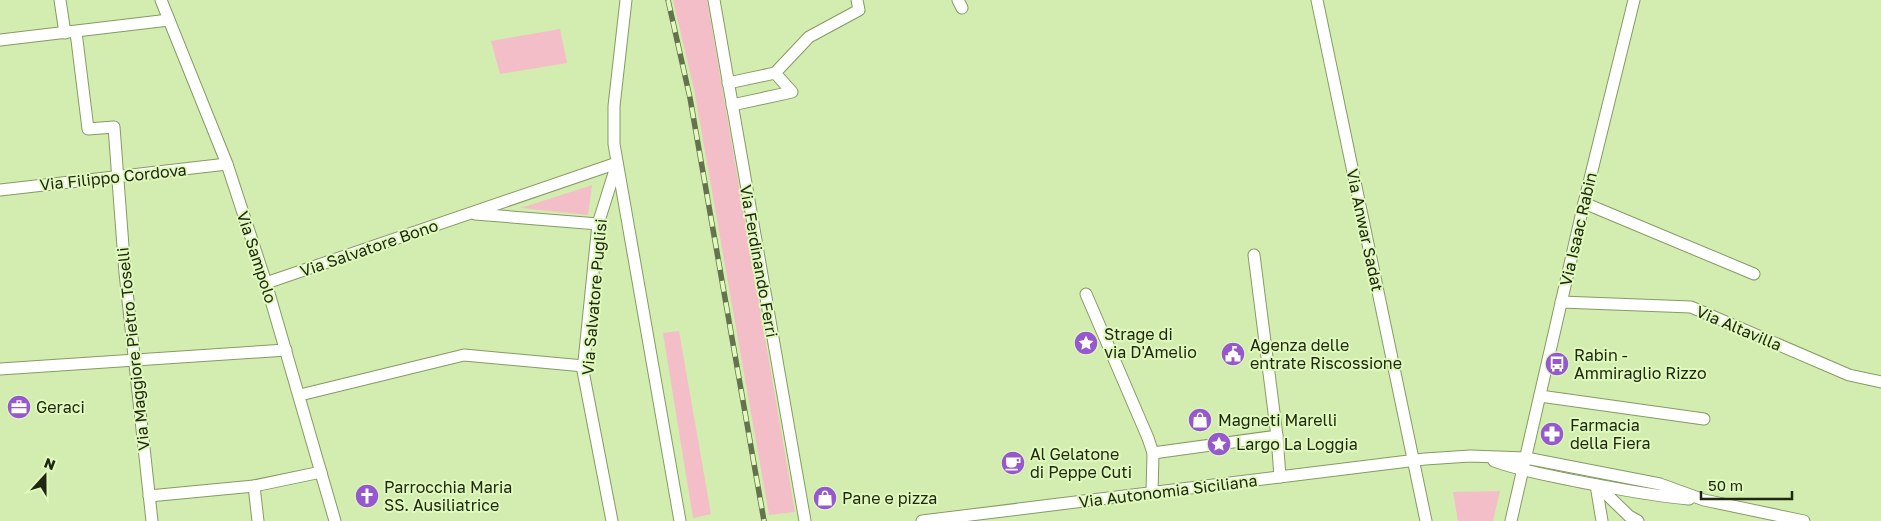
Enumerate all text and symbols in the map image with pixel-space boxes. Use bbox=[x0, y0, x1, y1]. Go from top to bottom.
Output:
street label: Via Filippo Cordova bbox=[38, 159, 188, 195]
street label: Via Anwar Sadat bbox=[1342, 167, 1388, 293]
street label: Via Isaac Rabin bbox=[1555, 170, 1601, 288]
street label: Via Ferdinando Ferri bbox=[736, 183, 782, 339]
street label: Via Sampolo bbox=[233, 208, 281, 306]
street label: Via Salvatore Bono bbox=[297, 215, 441, 281]
street label: Via Salvatore Puglisi bbox=[577, 218, 611, 376]
street label: Via Maggiore Pietro Toselli bbox=[112, 246, 154, 452]
street label: Via Altavilla bbox=[1693, 301, 1785, 355]
place label: Strage di via D'Amelio bbox=[1104, 324, 1197, 362]
place icon: Strage di via D'Amelio bbox=[1073, 330, 1099, 356]
place label: Agenza delle entrate Riscossione bbox=[1250, 335, 1402, 373]
public building icon: Agenza delle entrate Riscossione bbox=[1220, 341, 1246, 367]
place label: Rabin - Ammiraglio Rizzo bbox=[1574, 345, 1707, 383]
bus stop icon: Rabin - Ammiraglio Rizzo bbox=[1544, 351, 1570, 377]
office icon: Geraci bbox=[6, 394, 32, 420]
place label: Geraci bbox=[36, 397, 85, 417]
shop icon: Magneti Marelli bbox=[1187, 407, 1213, 433]
place label: Magneti Marelli bbox=[1218, 410, 1337, 430]
place label: Farmacia della Fiera bbox=[1570, 415, 1651, 453]
pharmacy icon: Farmacia della Fiera bbox=[1539, 421, 1565, 447]
place icon: Largo La Loggia bbox=[1206, 431, 1232, 457]
place label: Largo La Loggia bbox=[1236, 434, 1358, 454]
place label: Al Gelatone di Peppe Cuti bbox=[1030, 444, 1132, 482]
cafe icon: Al Gelatone di Peppe Cuti bbox=[1000, 450, 1026, 476]
north arrow bbox=[20, 451, 70, 501]
text: N bbox=[42, 454, 58, 473]
scale bar bbox=[1701, 468, 1792, 500]
street label: Via Autonomia Siciliana bbox=[1077, 470, 1259, 512]
text: 50 m bbox=[1708, 476, 1743, 494]
place label: Parrocchia Maria SS. Ausiliatrice bbox=[384, 477, 512, 515]
church icon: Parrocchia Maria SS. Ausiliatrice bbox=[354, 483, 380, 509]
shop icon: Pane e pizza bbox=[812, 485, 838, 511]
place label: Pane e pizza bbox=[842, 488, 937, 508]

